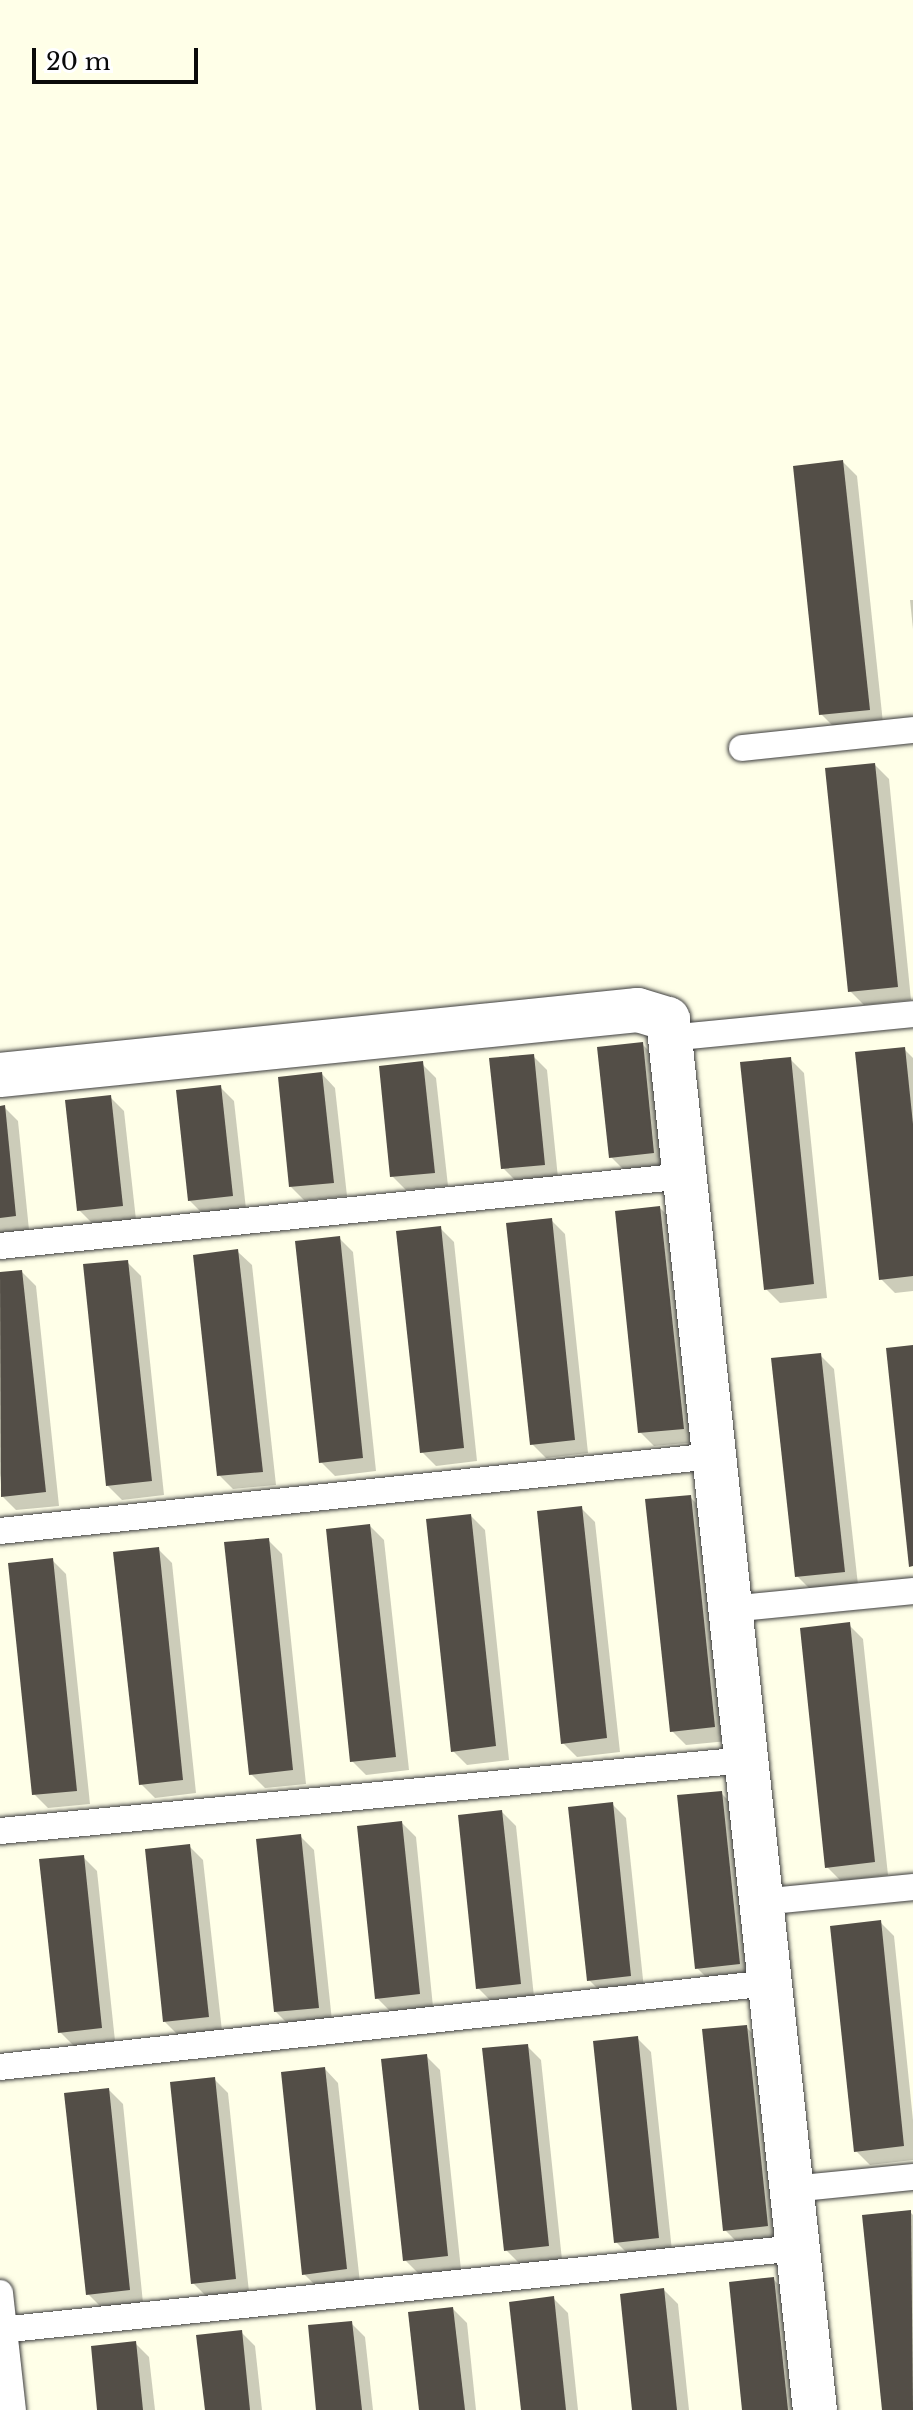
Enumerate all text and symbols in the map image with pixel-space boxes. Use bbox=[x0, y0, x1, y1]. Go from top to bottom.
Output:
scale bar bbox=[36, 32, 202, 82]
text: 20 m bbox=[46, 47, 111, 76]

